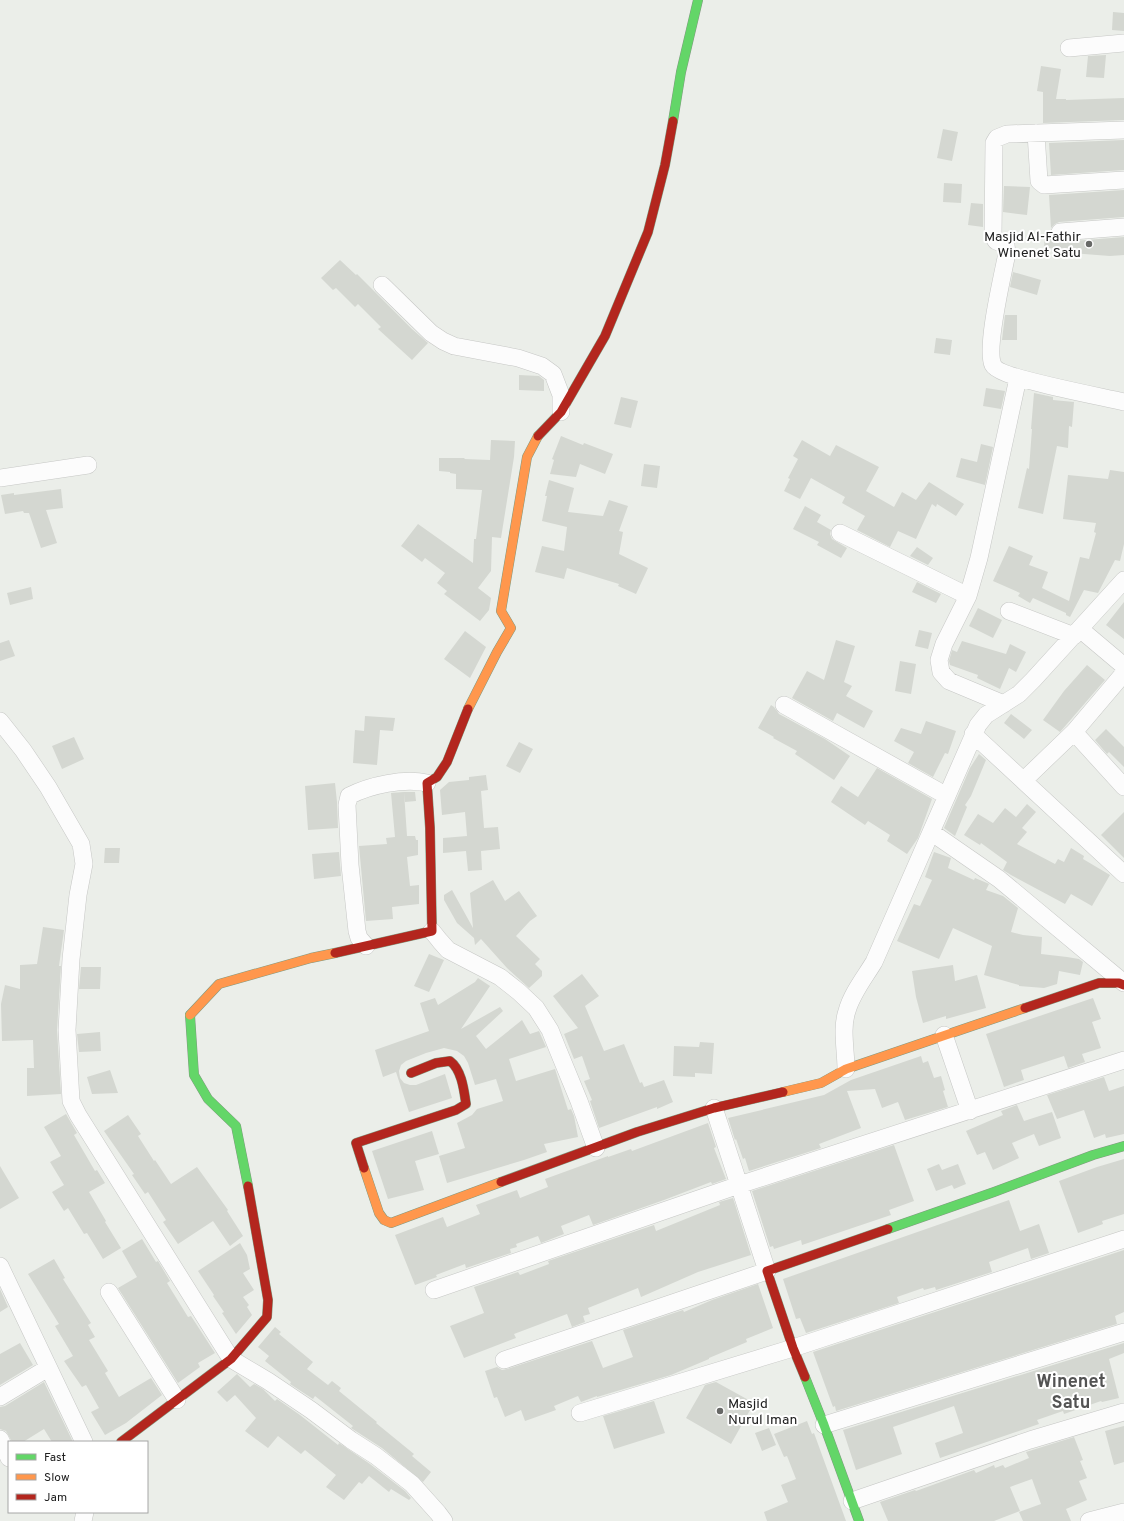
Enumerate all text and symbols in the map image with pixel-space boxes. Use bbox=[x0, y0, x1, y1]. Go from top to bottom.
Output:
place label: Masjid Al-Fathir Winenet Satu bbox=[984, 229, 1082, 262]
marker: Masjid Al-Fathir Winenet Satu bbox=[1084, 239, 1094, 249]
district label: Winenet Satu bbox=[1037, 1371, 1105, 1415]
place label: Masjid Nurul Iman bbox=[728, 1396, 797, 1429]
marker: Masjid Nurul Iman bbox=[715, 1406, 725, 1416]
legend bbox=[8, 1441, 148, 1513]
text: Fast bbox=[44, 1450, 66, 1466]
text: Slow bbox=[44, 1470, 70, 1486]
text: Jam bbox=[44, 1490, 67, 1506]

